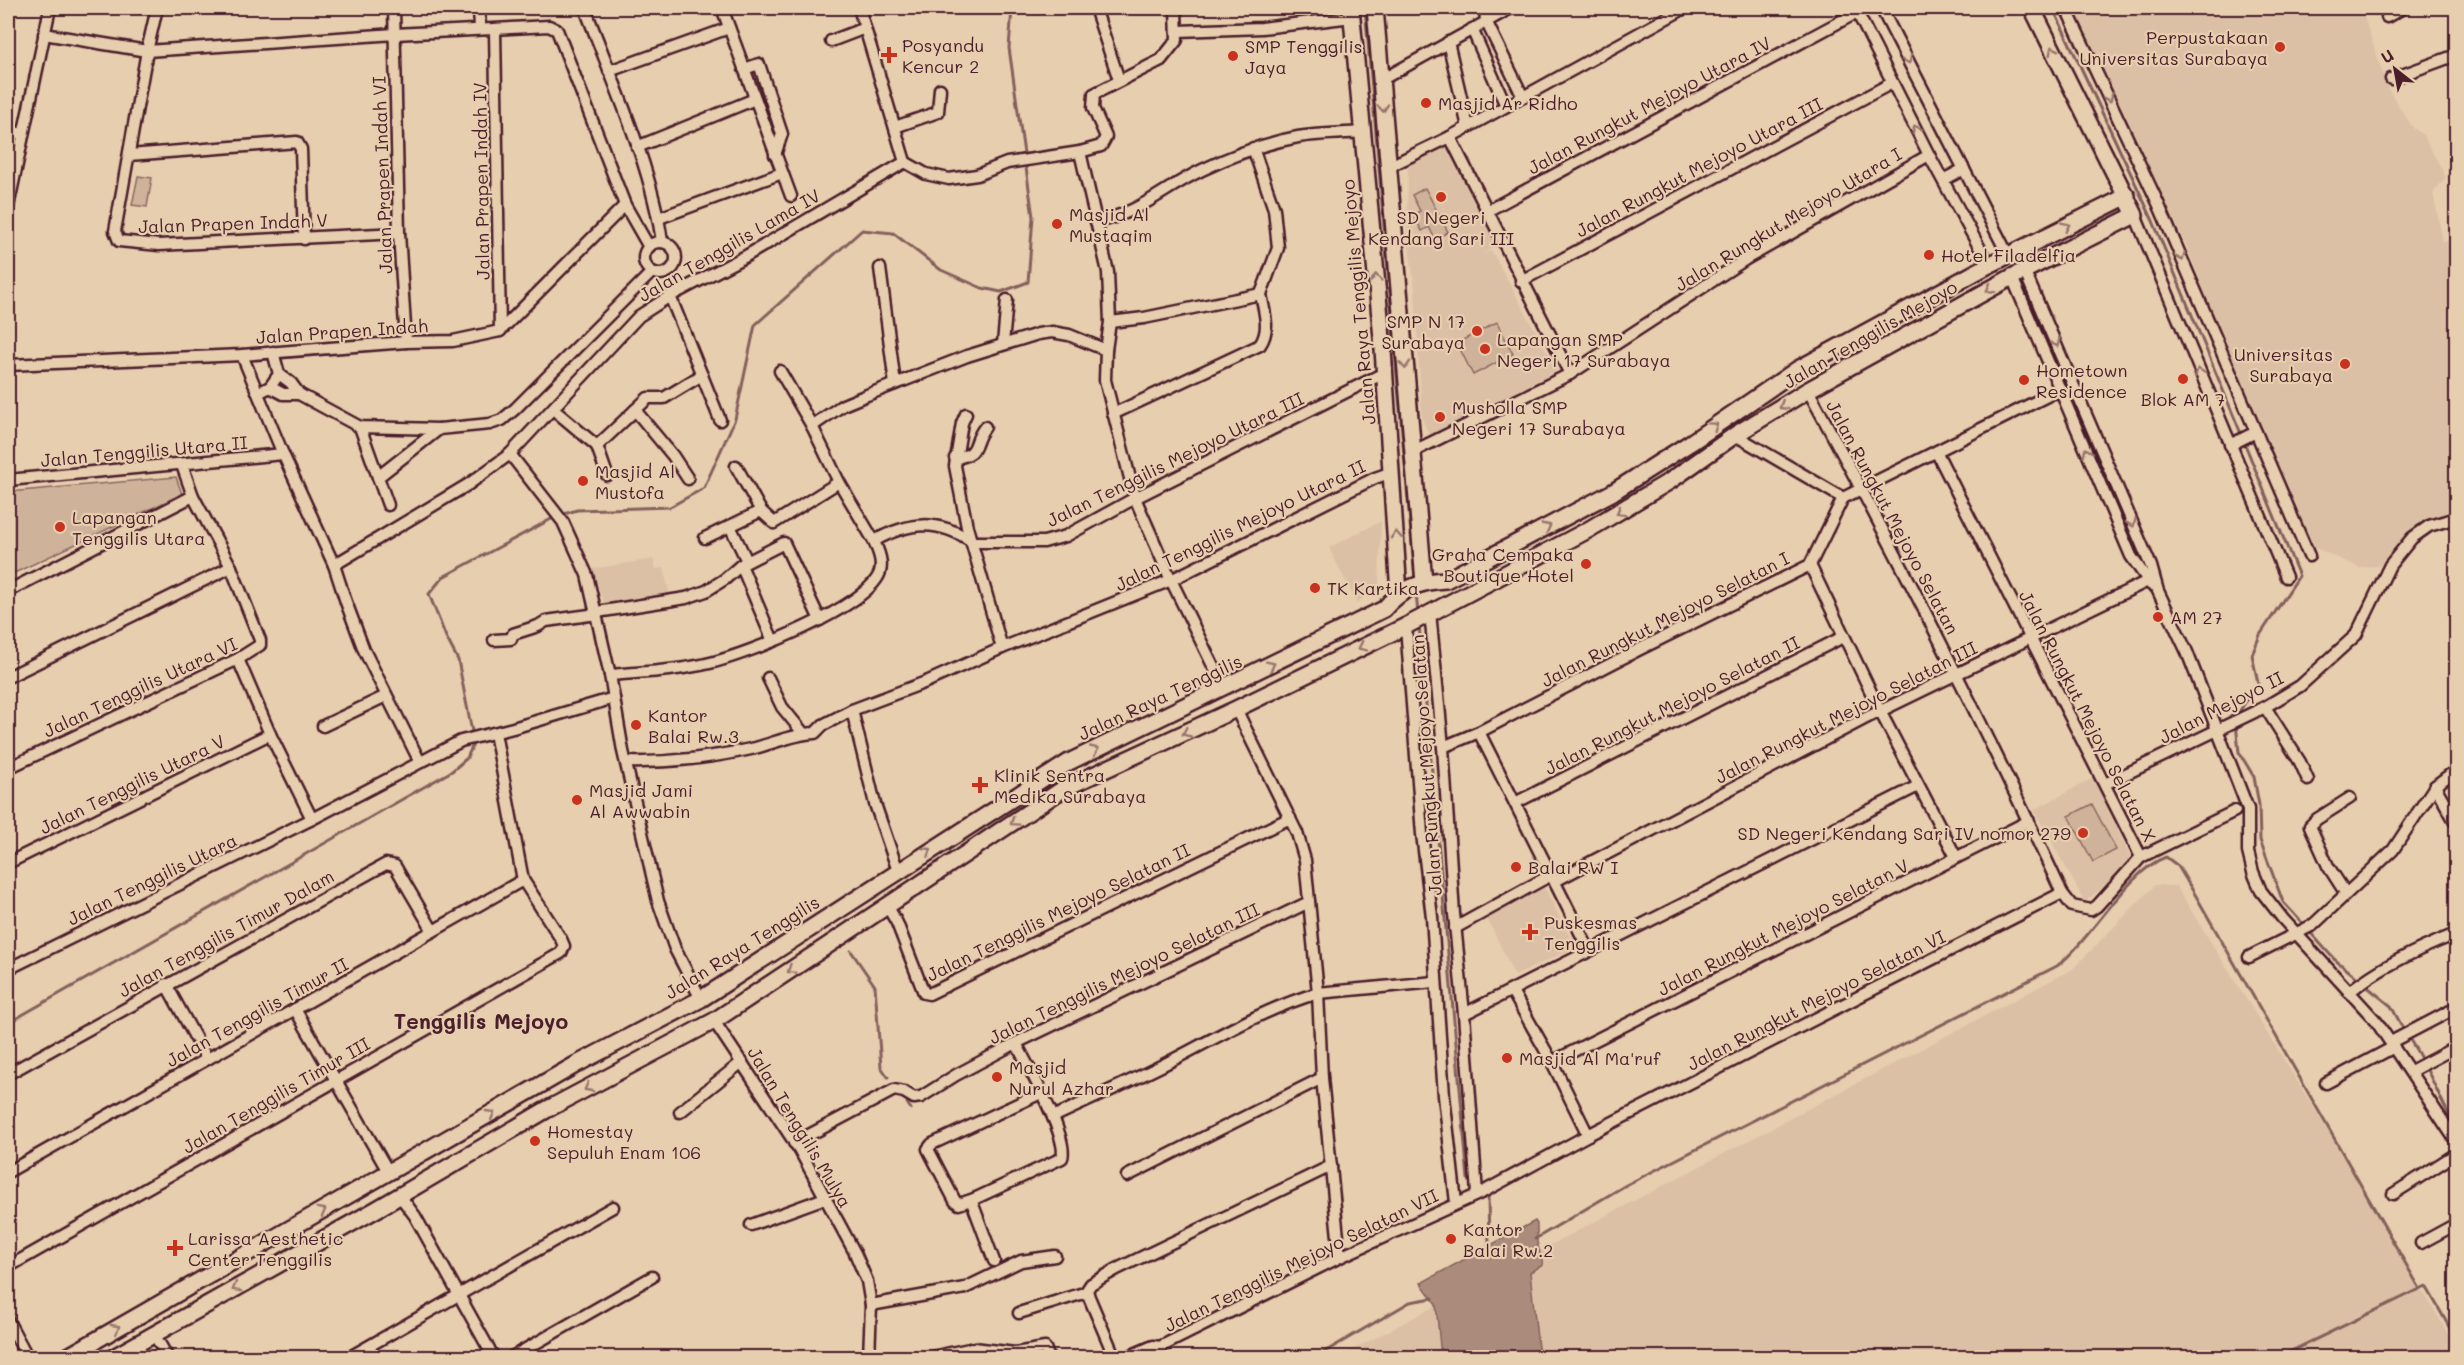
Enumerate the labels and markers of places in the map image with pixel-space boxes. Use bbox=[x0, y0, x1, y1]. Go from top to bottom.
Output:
place label: Perpustakaan Universitas Surabaya bbox=[2079, 25, 2268, 70]
place label: Posyandu Kencur 2 bbox=[902, 33, 984, 78]
place label: SMP Tenggilis Jaya bbox=[1245, 34, 1363, 79]
marker: Perpustakaan Universitas Surabaya bbox=[2273, 40, 2287, 54]
marker: Posyandu Kencur 2 bbox=[880, 46, 898, 64]
marker: SMP Tenggilis Jaya bbox=[1226, 49, 1240, 63]
place label: Masjid Ar Ridho bbox=[1438, 91, 1578, 115]
marker: Masjid Ar Ridho bbox=[1419, 96, 1433, 110]
marker: SD Negeri Kendang Sari III bbox=[1434, 190, 1448, 204]
place label: Masjid Al Mustaqim bbox=[1069, 202, 1152, 247]
place label: SD Negeri Kendang Sari III bbox=[1368, 205, 1514, 250]
marker: Masjid Al Mustaqim bbox=[1050, 217, 1064, 231]
place label: Hotel Filadelfia bbox=[1941, 243, 2076, 267]
marker: Hotel Filadelfia bbox=[1922, 248, 1936, 262]
place label: SMP N 17 Surabaya bbox=[1381, 309, 1465, 354]
marker: SMP N 17 Surabaya bbox=[1470, 324, 1484, 338]
place label: Lapangan SMP Negeri 17 Surabaya bbox=[1497, 327, 1671, 372]
marker: Lapangan SMP Negeri 17 Surabaya bbox=[1478, 342, 1492, 356]
place label: Universitas Surabaya bbox=[2234, 342, 2333, 387]
marker: Universitas Surabaya bbox=[2338, 357, 2352, 371]
place label: Hometown Residence bbox=[2036, 358, 2128, 403]
marker: Blok AM 7 bbox=[2176, 372, 2190, 386]
marker: Hometown Residence bbox=[2017, 373, 2031, 387]
place label: Blok AM 7 bbox=[2141, 387, 2225, 411]
place label: Musholla SMP Negeri 17 Surabaya bbox=[1452, 395, 1626, 440]
marker: Musholla SMP Negeri 17 Surabaya bbox=[1433, 410, 1447, 424]
place label: Masjid Al Mustofa bbox=[595, 459, 675, 504]
marker: Masjid Al Mustofa bbox=[576, 474, 590, 488]
place label: Lapangan Tenggilis Utara bbox=[72, 505, 205, 550]
marker: Lapangan Tenggilis Utara bbox=[53, 520, 67, 534]
place label: Graha Cempaka Boutique Hotel bbox=[1432, 542, 1574, 587]
marker: Graha Cempaka Boutique Hotel bbox=[1579, 557, 1593, 571]
place label: TK Kartika bbox=[1327, 576, 1419, 600]
marker: TK Kartika bbox=[1308, 581, 1322, 595]
place label: AM 27 bbox=[2170, 605, 2223, 629]
marker: AM 27 bbox=[2151, 610, 2165, 624]
place label: Kantor Balai Rw.3 bbox=[648, 703, 739, 748]
marker: Kantor Balai Rw.3 bbox=[629, 718, 643, 732]
place label: Klinik Sentra Medika Surabaya bbox=[994, 763, 1146, 808]
marker: Klinik Sentra Medika Surabaya bbox=[971, 776, 989, 794]
place label: Masjid Jami Al Awwabin bbox=[589, 778, 693, 823]
marker: Masjid Jami Al Awwabin bbox=[570, 793, 584, 807]
place label: SD Negeri Kendang Sari IV nomor 279 bbox=[1738, 821, 2071, 845]
marker: SD Negeri Kendang Sari IV nomor 279 bbox=[2076, 826, 2090, 840]
place label: Balai RW I bbox=[1528, 855, 1618, 879]
marker: Balai RW I bbox=[1509, 860, 1523, 874]
place label: Puskesmas Tenggilis bbox=[1544, 910, 1637, 955]
marker: Puskesmas Tenggilis bbox=[1521, 923, 1539, 941]
place label: Masjid Al Ma'ruf bbox=[1519, 1046, 1661, 1070]
marker: Masjid Al Ma'ruf bbox=[1500, 1051, 1514, 1065]
place label: Masjid Nurul Azhar bbox=[1009, 1055, 1114, 1100]
marker: Masjid Nurul Azhar bbox=[990, 1070, 1004, 1084]
place label: Homestay Sepuluh Enam 106 bbox=[547, 1119, 701, 1164]
marker: Homestay Sepuluh Enam 106 bbox=[528, 1134, 542, 1148]
place label: Kantor Balai Rw.2 bbox=[1463, 1217, 1553, 1262]
place label: Larissa Aesthetic Center Tenggilis bbox=[188, 1226, 343, 1271]
marker: Kantor Balai Rw.2 bbox=[1444, 1232, 1458, 1246]
marker: Larissa Aesthetic Center Tenggilis bbox=[166, 1239, 184, 1257]

